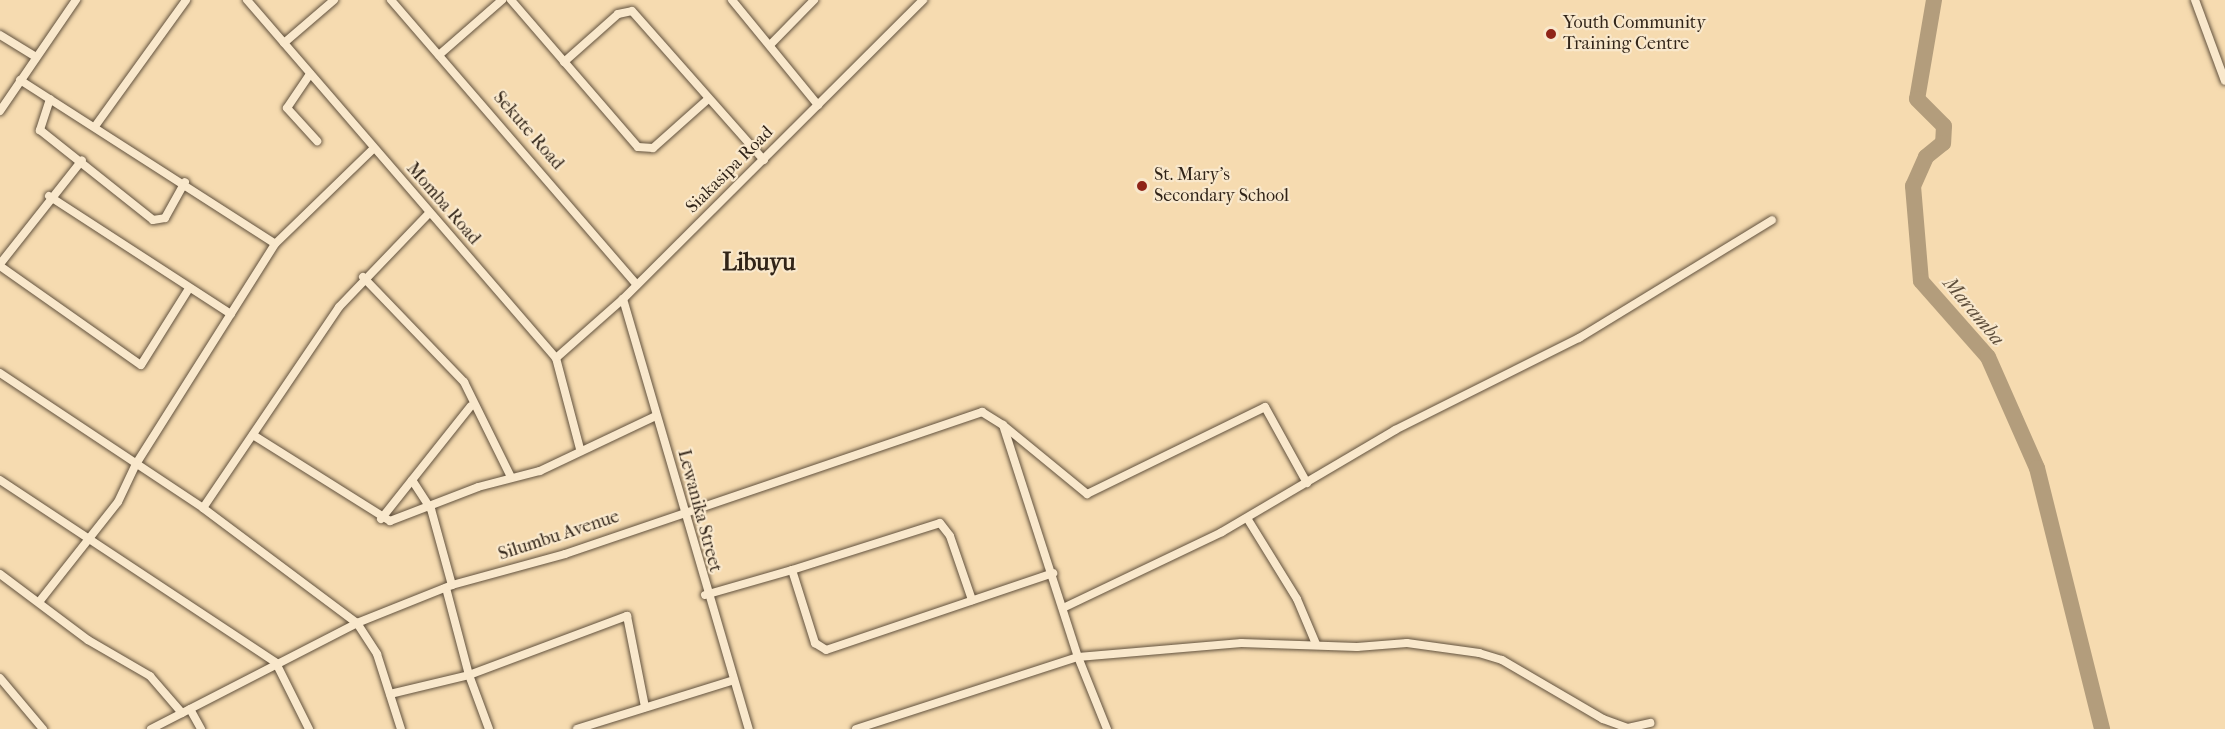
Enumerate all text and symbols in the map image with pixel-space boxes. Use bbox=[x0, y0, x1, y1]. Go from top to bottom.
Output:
place label: Youth Community Training Centre bbox=[1563, 13, 1706, 56]
marker: Youth Community Training Centre bbox=[1544, 27, 1558, 41]
street label: Sekute Road bbox=[488, 87, 568, 175]
street label: Siakasipa Road bbox=[682, 122, 778, 218]
street label: Momba Road bbox=[401, 158, 485, 250]
place label: St. Mary's Secondary School bbox=[1154, 165, 1289, 207]
marker: St. Mary's Secondary School bbox=[1135, 179, 1149, 193]
district label: Libuyu bbox=[722, 249, 796, 277]
water label: Maramba bbox=[1938, 272, 2010, 350]
street label: Lewanika Street bbox=[672, 447, 726, 575]
street label: Silumbu Avenue bbox=[496, 506, 622, 566]

